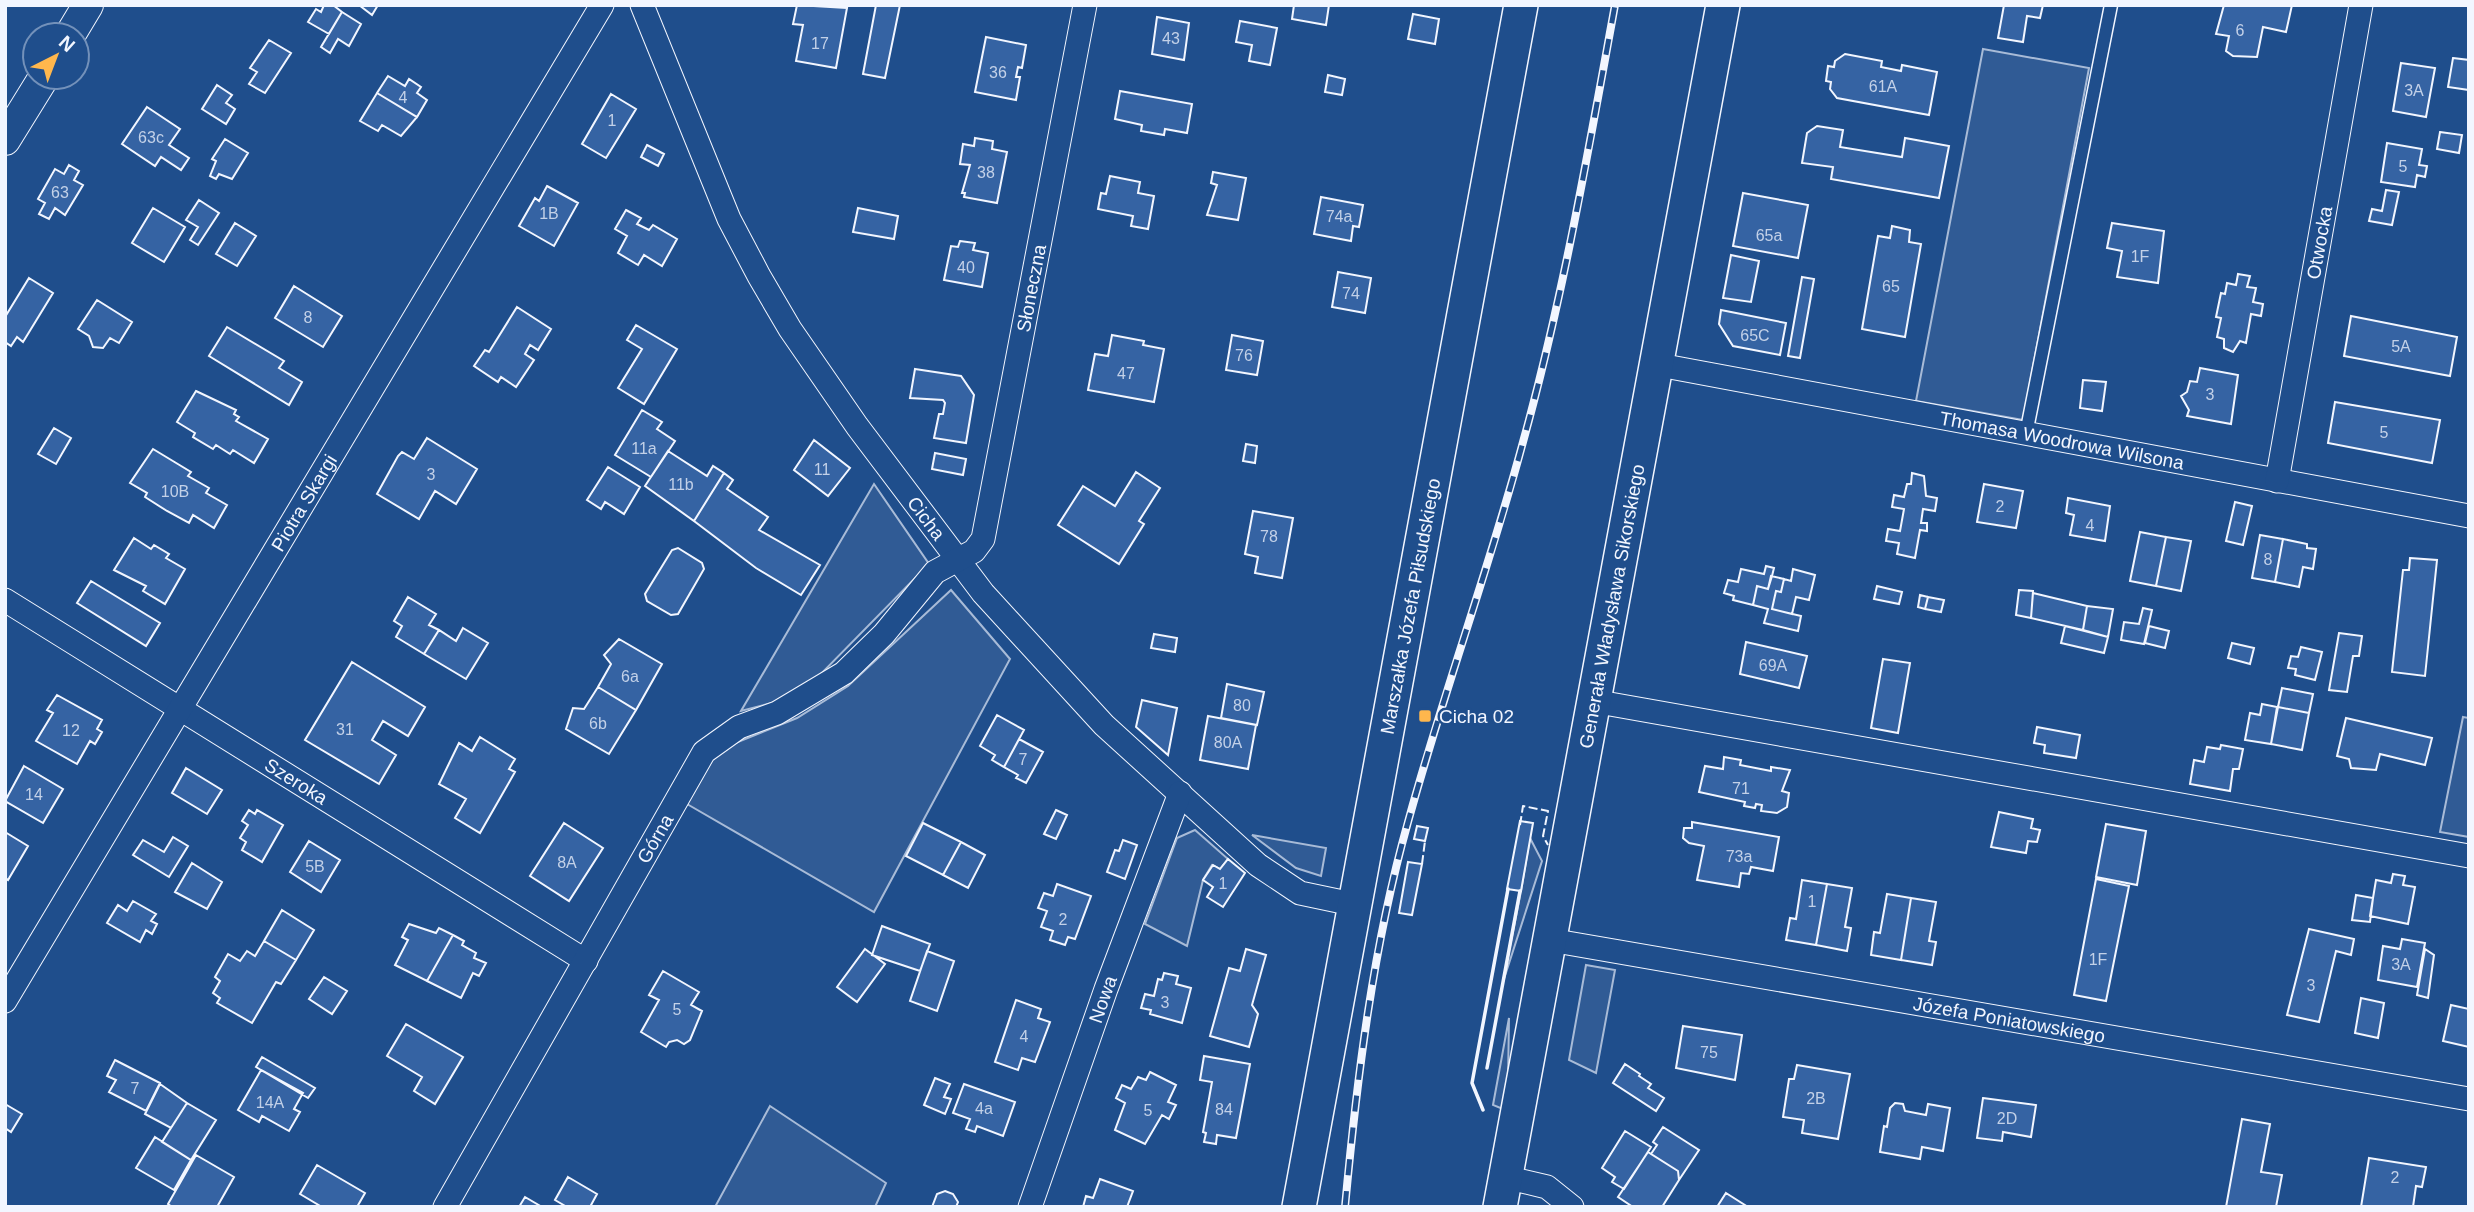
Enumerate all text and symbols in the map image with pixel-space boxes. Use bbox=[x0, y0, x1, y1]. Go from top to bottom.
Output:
north arrow bbox=[21, 21, 91, 91]
house number: 6 bbox=[2236, 22, 2245, 39]
house number: 43 bbox=[1162, 30, 1180, 47]
text: N bbox=[55, 31, 79, 56]
house number: 17 bbox=[811, 35, 829, 52]
house number: 36 bbox=[989, 64, 1007, 81]
house number: 61A bbox=[1869, 78, 1898, 95]
house number: 3A bbox=[2404, 82, 2424, 99]
house number: 4 bbox=[399, 89, 408, 106]
house number: 1 bbox=[608, 112, 617, 129]
house number: 63c bbox=[138, 129, 164, 146]
house number: 5 bbox=[2399, 158, 2408, 175]
house number: 38 bbox=[977, 164, 995, 181]
house number: 63 bbox=[51, 184, 69, 201]
street label: Otwocka bbox=[2303, 204, 2336, 281]
house number: 1B bbox=[539, 205, 559, 222]
house number: 74a bbox=[1326, 208, 1352, 225]
house number: 65a bbox=[1756, 227, 1782, 244]
street label: Słoneczna bbox=[1013, 242, 1050, 334]
house number: 1F bbox=[2131, 248, 2150, 265]
house number: 40 bbox=[957, 259, 975, 276]
house number: 65 bbox=[1882, 278, 1900, 295]
house number: 74 bbox=[1342, 285, 1360, 302]
house number: 8 bbox=[304, 309, 313, 326]
house number: 65C bbox=[1740, 327, 1770, 344]
house number: 5A bbox=[2391, 338, 2411, 355]
house number: 76 bbox=[1235, 347, 1253, 364]
house number: 47 bbox=[1117, 365, 1135, 382]
house number: 3 bbox=[2206, 386, 2215, 403]
street label: Thomasa Woodrowa Wilsona bbox=[1938, 408, 2186, 474]
house number: 5 bbox=[2380, 424, 2389, 441]
house number: 11a bbox=[631, 440, 657, 457]
street label: Piotra Skargi bbox=[267, 451, 341, 555]
house number: 11 bbox=[814, 461, 830, 478]
street label: Generała Władysława Sikorskiego bbox=[1575, 463, 1649, 750]
house number: 3 bbox=[427, 466, 436, 483]
house number: 11b bbox=[668, 476, 694, 493]
street label: Marszałka Józefa Piłsudskiego bbox=[1377, 477, 1444, 736]
house number: 10B bbox=[161, 483, 189, 500]
street label: Cicha bbox=[903, 493, 949, 544]
house number: 2 bbox=[1996, 498, 2005, 515]
house number: 4 bbox=[2086, 517, 2095, 534]
house number: 78 bbox=[1260, 528, 1278, 545]
house number: 8 bbox=[2264, 551, 2273, 568]
house number: 69A bbox=[1759, 657, 1788, 674]
house number: 6a bbox=[621, 668, 639, 685]
house number: 80 bbox=[1233, 697, 1251, 714]
place label: Cicha 02 bbox=[1439, 706, 1514, 727]
marker: Cicha 02 bbox=[1417, 708, 1433, 724]
house number: 6b bbox=[589, 715, 607, 732]
house number: 31 bbox=[336, 721, 354, 738]
house number: 12 bbox=[62, 722, 80, 739]
house number: 80A bbox=[1214, 734, 1243, 751]
house number: 7 bbox=[1019, 751, 1028, 768]
street label: Szeroka bbox=[261, 754, 332, 809]
house number: 71 bbox=[1732, 780, 1750, 797]
house number: 14 bbox=[25, 786, 43, 803]
street label: Górna bbox=[633, 810, 678, 867]
house number: 73a bbox=[1726, 848, 1752, 865]
house number: 8A bbox=[557, 854, 577, 871]
house number: 5B bbox=[305, 858, 325, 875]
house number: 1 bbox=[1219, 875, 1228, 892]
house number: 1 bbox=[1808, 893, 1817, 910]
house number: 2 bbox=[1059, 911, 1068, 928]
house number: 1F bbox=[2089, 951, 2108, 968]
house number: 3A bbox=[2391, 956, 2411, 973]
street label: Nowa bbox=[1085, 972, 1121, 1026]
house number: 3 bbox=[2307, 977, 2316, 994]
street label: Józefa Poniatowskiego bbox=[1911, 993, 2107, 1047]
house number: 3 bbox=[1161, 994, 1170, 1011]
house number: 5 bbox=[673, 1001, 682, 1018]
house number: 4 bbox=[1020, 1028, 1029, 1045]
house number: 75 bbox=[1700, 1044, 1718, 1061]
house number: 7 bbox=[131, 1080, 140, 1097]
house number: 2B bbox=[1806, 1090, 1826, 1107]
house number: 14A bbox=[256, 1094, 285, 1111]
house number: 4a bbox=[975, 1100, 993, 1117]
house number: 84 bbox=[1215, 1101, 1233, 1118]
house number: 5 bbox=[1144, 1102, 1153, 1119]
house number: 2D bbox=[1997, 1110, 2017, 1127]
house number: 2 bbox=[2391, 1169, 2400, 1186]

